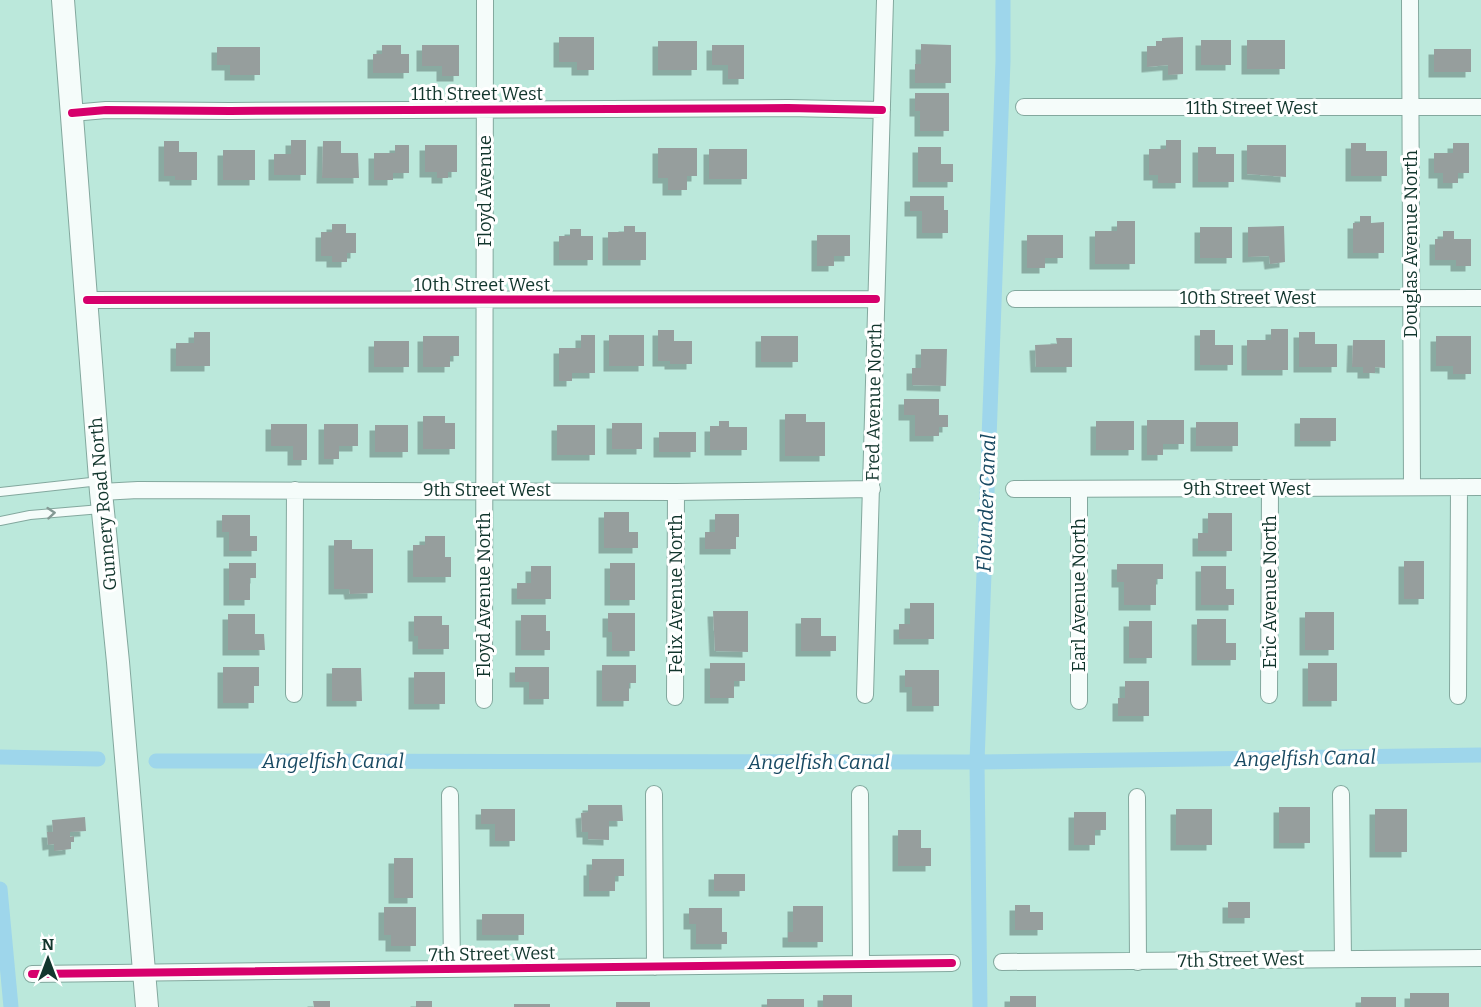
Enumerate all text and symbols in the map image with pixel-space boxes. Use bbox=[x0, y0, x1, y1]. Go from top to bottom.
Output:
street label: 11th Street West bbox=[411, 83, 544, 105]
street label: 11th Street West bbox=[1186, 97, 1319, 119]
street label: Floyd Avenue bbox=[474, 135, 496, 247]
street label: Douglas Avenue North bbox=[1400, 150, 1422, 338]
street label: 10th Street West bbox=[414, 274, 551, 296]
street label: 10th Street West bbox=[1180, 287, 1317, 309]
street label: Fred Avenue North bbox=[862, 323, 886, 481]
street label: Gunnery Road North bbox=[84, 416, 122, 592]
water label: Flounder Canal bbox=[972, 434, 1000, 572]
street label: 9th Street West bbox=[1183, 478, 1312, 500]
street label: 9th Street West bbox=[423, 479, 552, 501]
one-way arrow bbox=[47, 507, 56, 520]
street label: Floyd Avenue North bbox=[473, 512, 495, 678]
street label: Felix Avenue North bbox=[665, 514, 687, 674]
street label: Eric Avenue North bbox=[1259, 515, 1281, 669]
street label: Earl Avenue North bbox=[1068, 518, 1090, 672]
water label: Angelfish Canal bbox=[1233, 745, 1376, 771]
water label: Angelfish Canal bbox=[261, 749, 404, 773]
water label: Angelfish Canal bbox=[747, 750, 890, 774]
north arrow bbox=[18, 929, 78, 989]
text: N bbox=[42, 935, 54, 954]
street label: 7th Street West bbox=[428, 942, 556, 966]
street label: 7th Street West bbox=[1177, 948, 1305, 972]

